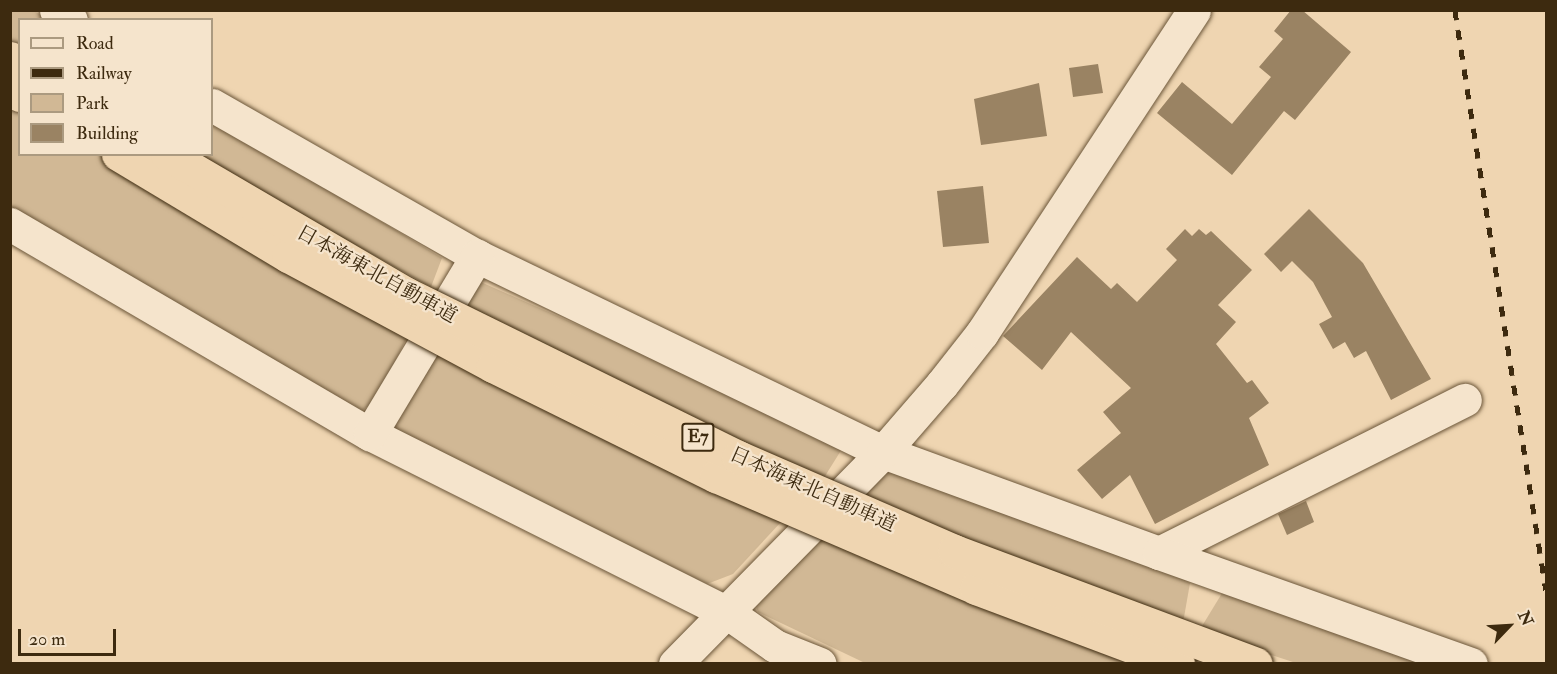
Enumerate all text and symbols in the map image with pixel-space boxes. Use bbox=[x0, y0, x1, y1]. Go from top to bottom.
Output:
legend bbox=[18, 18, 213, 156]
text: Road bbox=[76, 32, 114, 55]
text: Railway bbox=[76, 62, 132, 85]
text: Park bbox=[76, 92, 109, 115]
text: Building bbox=[76, 122, 138, 145]
street label: 日本海東北自動車道 bbox=[292, 220, 462, 328]
road number: E7 bbox=[680, 422, 716, 452]
street label: 日本海東北自動車道 bbox=[726, 441, 900, 537]
north arrow bbox=[1479, 596, 1539, 656]
text: N bbox=[1513, 608, 1537, 629]
scale bar bbox=[21, 617, 118, 655]
text: 20 m bbox=[29, 628, 65, 651]

